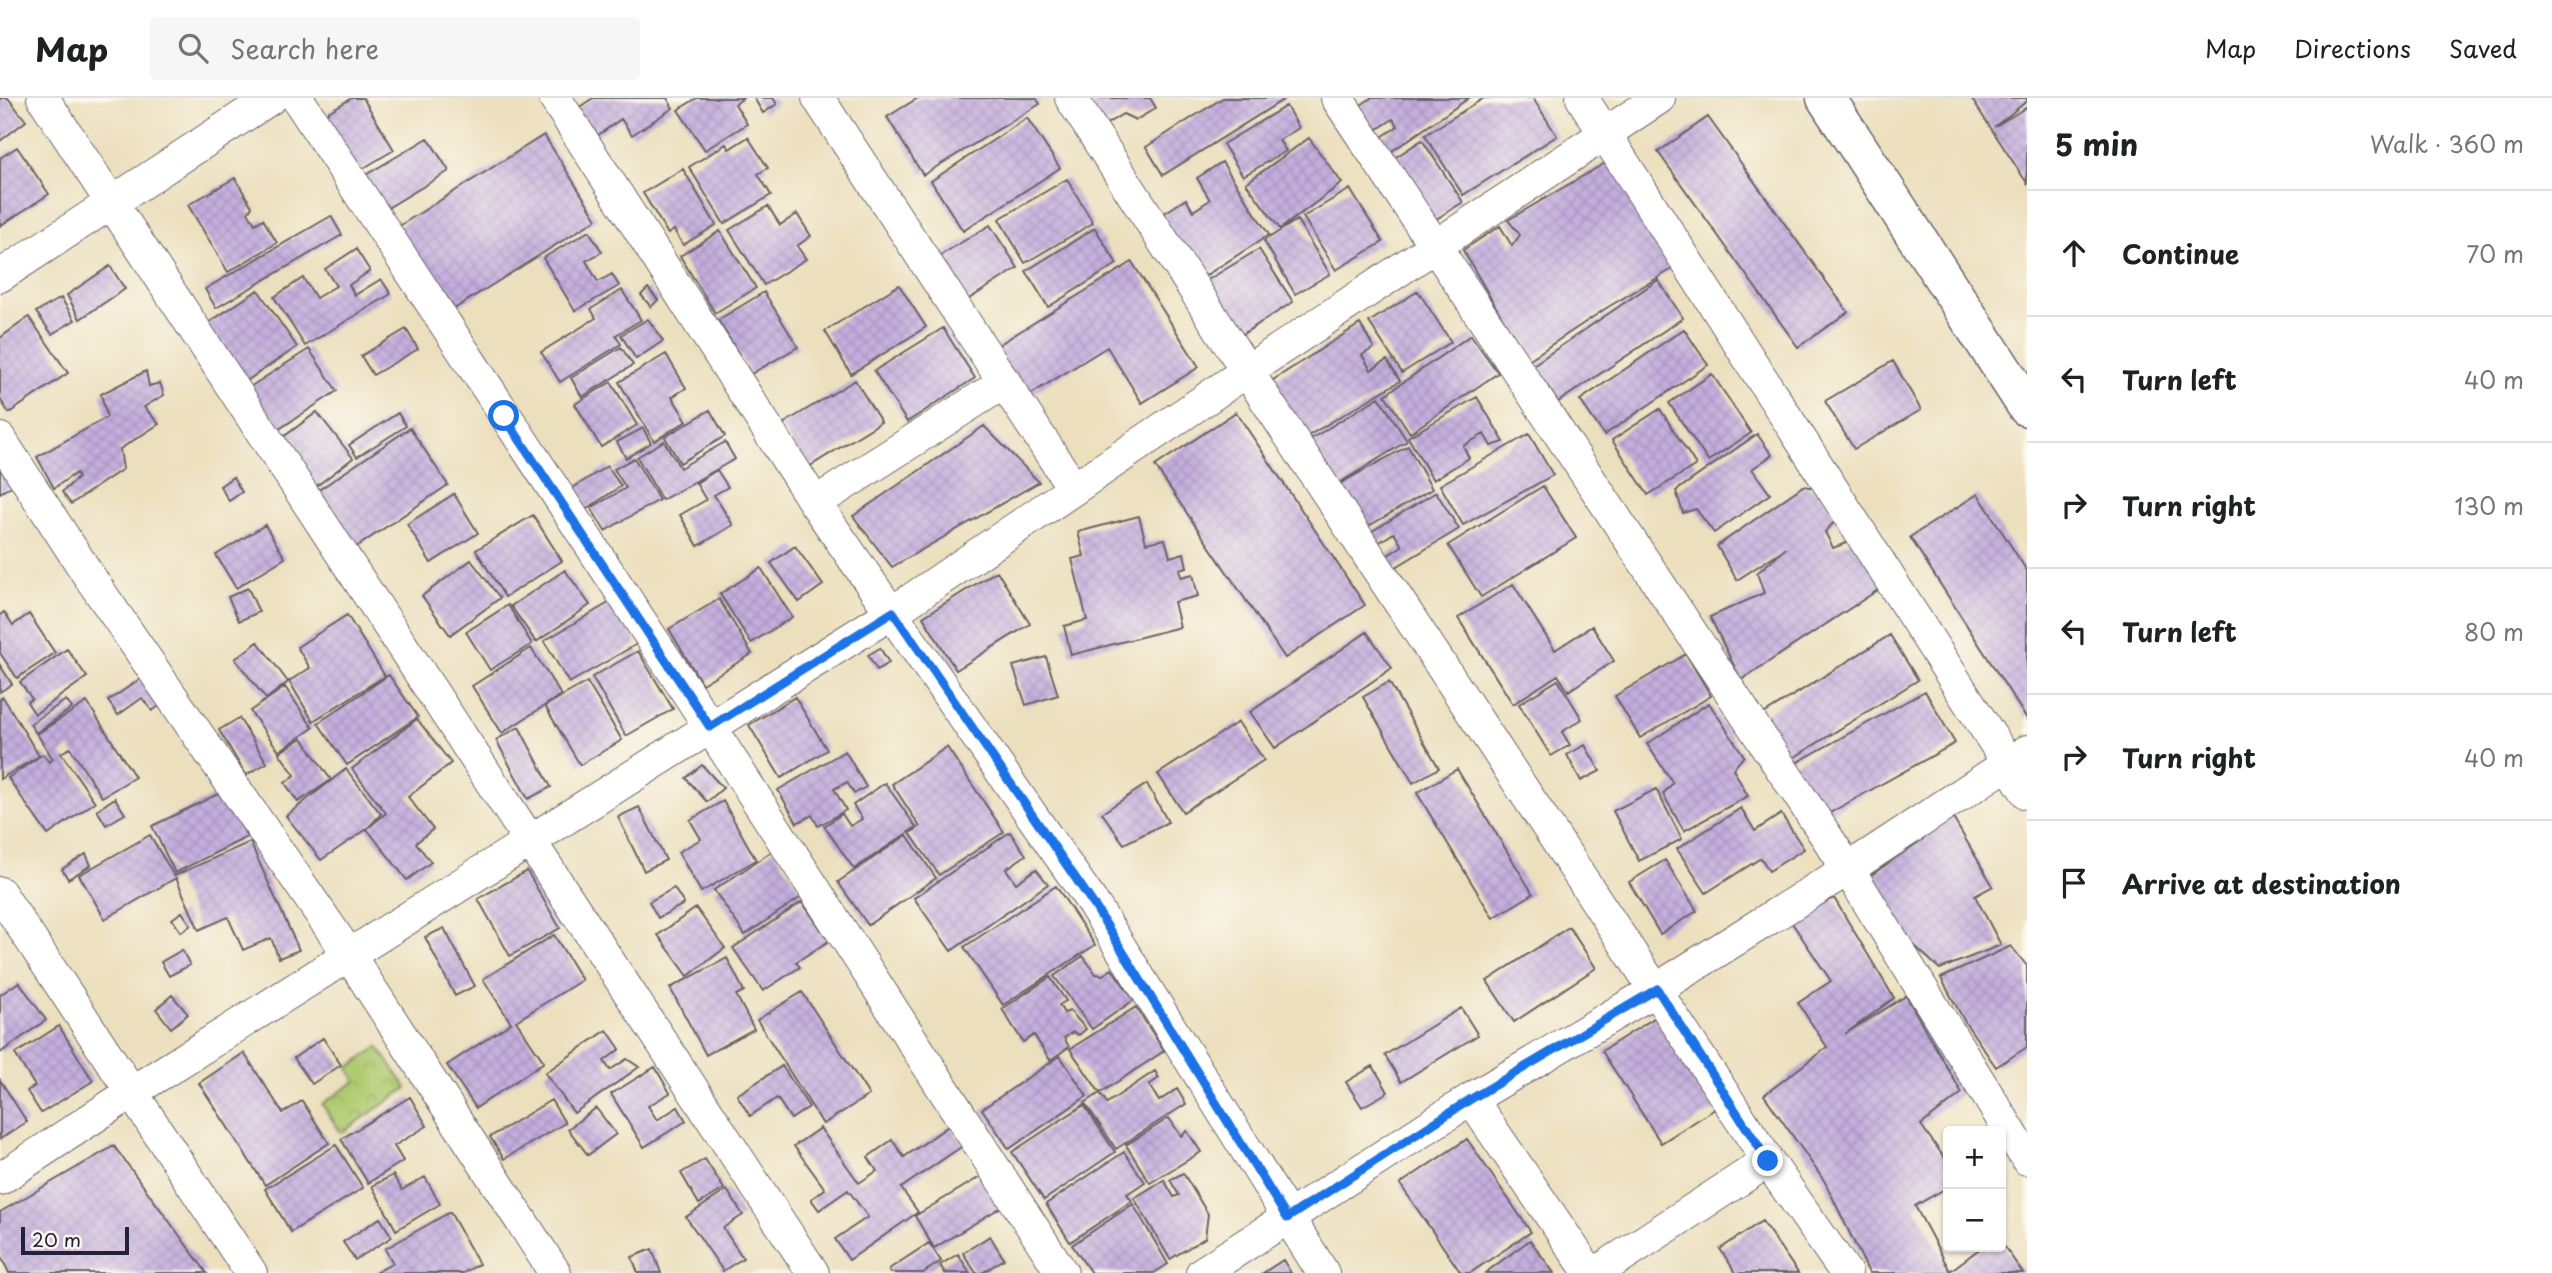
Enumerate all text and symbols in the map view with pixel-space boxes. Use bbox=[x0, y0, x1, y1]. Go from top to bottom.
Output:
search box bbox=[150, 17, 640, 80]
text: Map bbox=[35, 23, 108, 73]
icon: search bbox=[174, 29, 212, 67]
text: Search here bbox=[230, 29, 379, 68]
text: Map bbox=[2205, 30, 2256, 66]
text: Directions bbox=[2294, 30, 2411, 66]
text: Saved bbox=[2449, 30, 2517, 66]
text: 5 min bbox=[2055, 121, 2138, 166]
text: Walk · 360 m bbox=[2370, 126, 2524, 161]
icon: ahead bbox=[2055, 234, 2093, 272]
text: Continue bbox=[2122, 234, 2239, 273]
text: 70 m bbox=[2466, 236, 2524, 271]
icon: left bbox=[2055, 360, 2093, 398]
text: Turn left bbox=[2122, 360, 2237, 399]
text: 40 m bbox=[2464, 362, 2524, 397]
route start bbox=[488, 400, 519, 431]
icon: right bbox=[2055, 486, 2093, 524]
text: Turn right bbox=[2122, 486, 2256, 525]
text: 130 m bbox=[2454, 488, 2524, 523]
icon: left bbox=[2055, 612, 2093, 650]
text: Turn left bbox=[2122, 612, 2237, 651]
text: 80 m bbox=[2464, 614, 2524, 649]
icon: right bbox=[2055, 738, 2093, 776]
text: Turn right bbox=[2122, 738, 2256, 777]
text: 40 m bbox=[2464, 740, 2524, 775]
icon: arrive bbox=[2055, 864, 2093, 902]
text: Arrive at destination bbox=[2122, 864, 2401, 903]
map controls bbox=[1943, 1126, 2006, 1252]
button: + bbox=[1943, 1126, 2006, 1189]
route end bbox=[1752, 1145, 1783, 1176]
button: − bbox=[1943, 1189, 2006, 1252]
scale bar bbox=[21, 1224, 130, 1256]
text: 20 m bbox=[32, 1225, 81, 1253]

